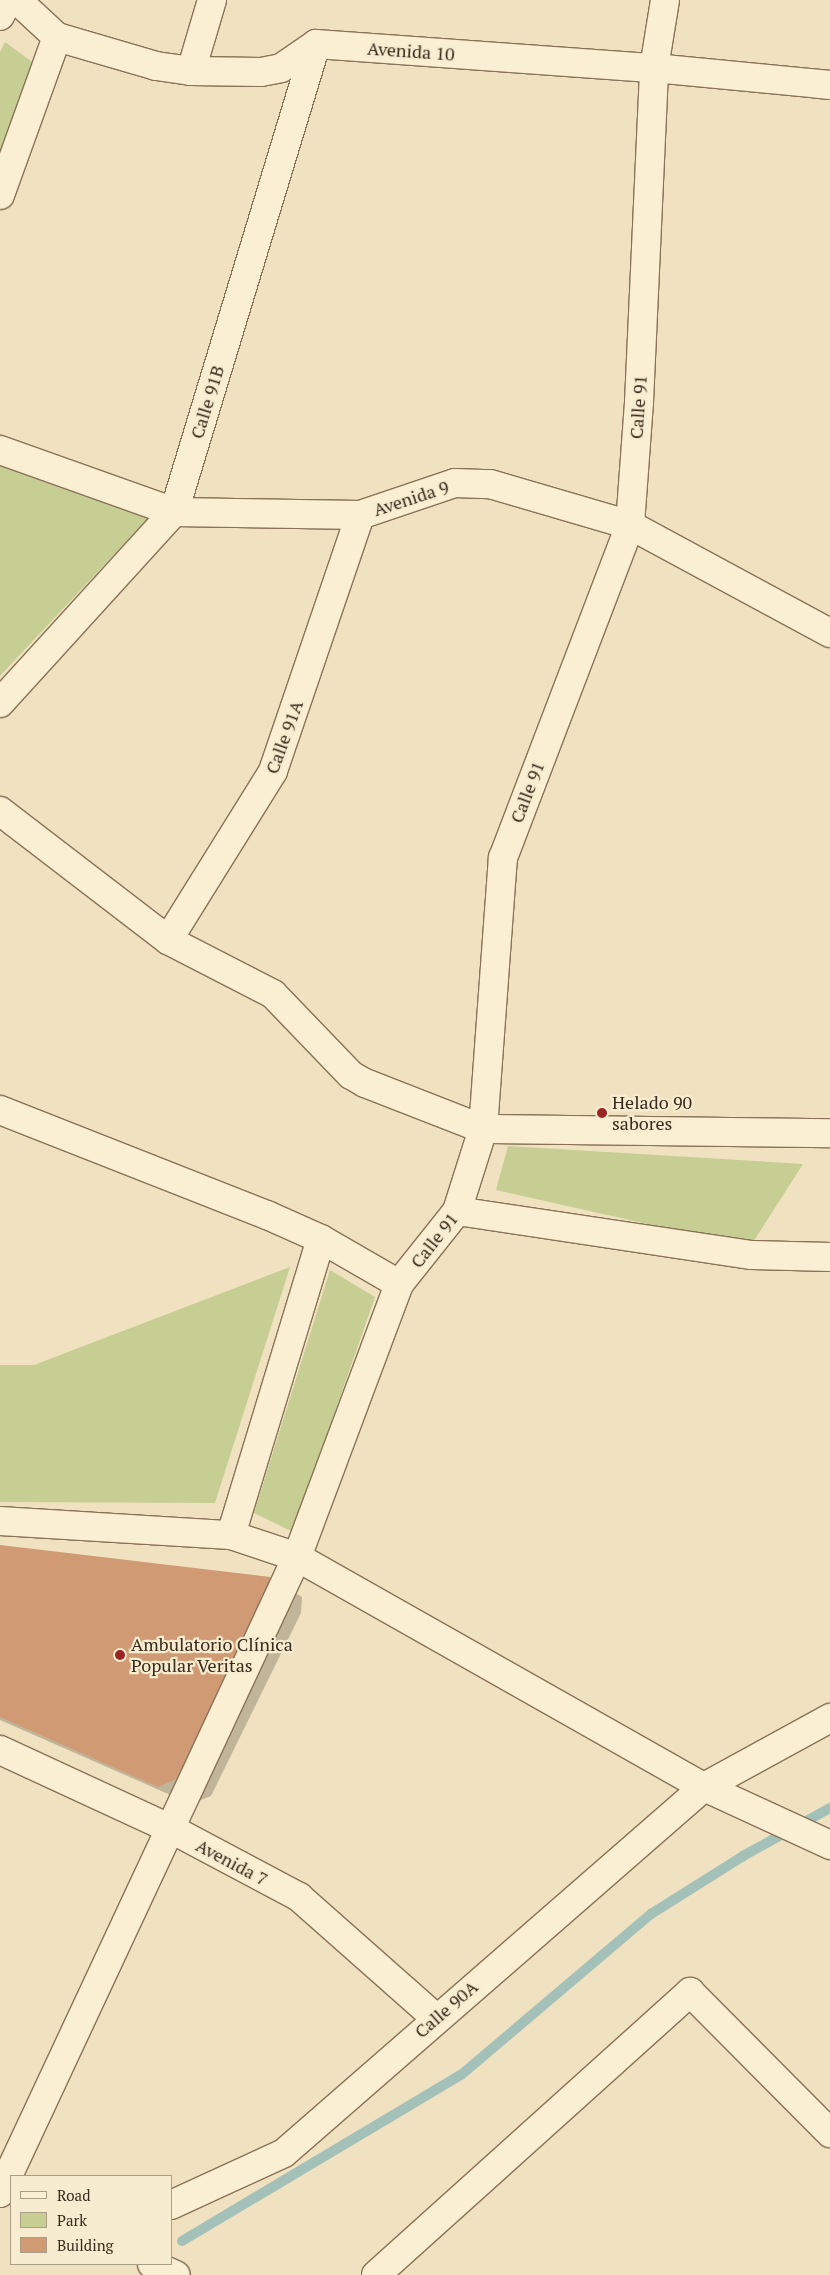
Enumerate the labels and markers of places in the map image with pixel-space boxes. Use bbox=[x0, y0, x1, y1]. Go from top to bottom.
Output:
place label: Helado 90 sabores bbox=[612, 1092, 692, 1134]
marker: Helado 90 sabores bbox=[596, 1107, 608, 1119]
place label: Ambulatorio Clínica Popular Veritas bbox=[131, 1634, 293, 1676]
marker: Ambulatorio Clínica Popular Veritas bbox=[113, 1648, 127, 1662]

